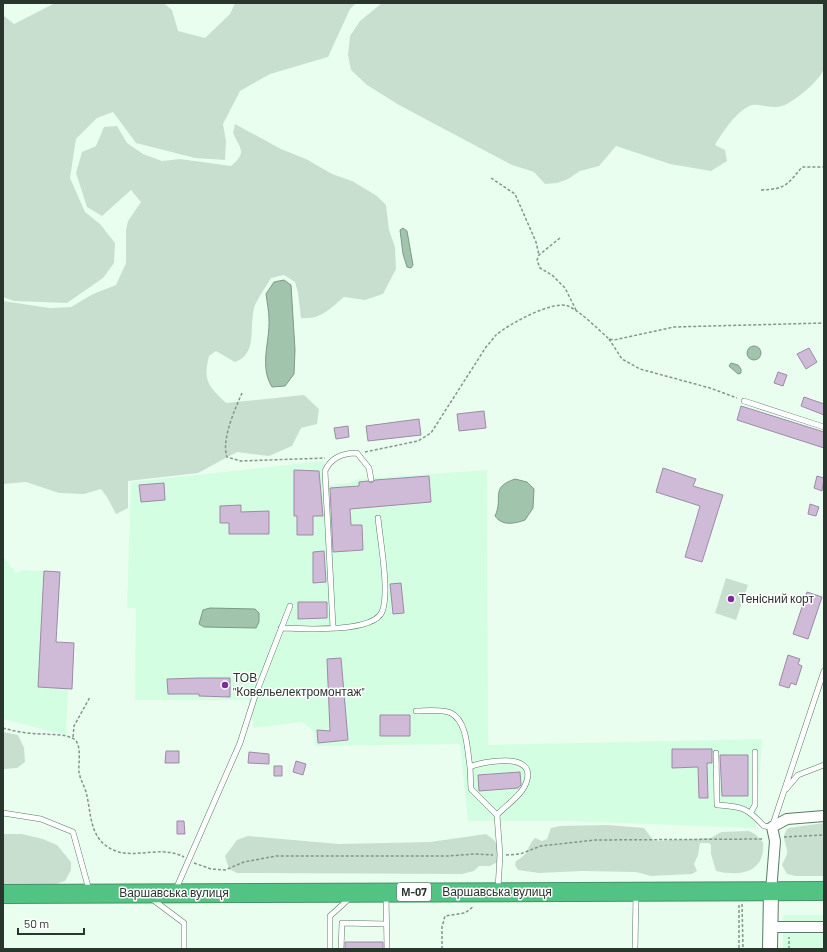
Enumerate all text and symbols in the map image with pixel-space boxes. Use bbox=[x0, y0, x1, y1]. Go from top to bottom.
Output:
place label: Тенісний корт bbox=[739, 591, 815, 606]
marker: Тенісний корт bbox=[726, 594, 736, 604]
place label: ТОВ "Ковельелектромонтаж" bbox=[233, 670, 365, 699]
marker: ТОВ "Ковельелектромонтаж" bbox=[220, 680, 230, 690]
road number: М-07 bbox=[397, 883, 431, 901]
street label: Варшавська вулиця bbox=[442, 884, 552, 899]
street label: Варшавська вулиця bbox=[119, 885, 229, 900]
scale bar bbox=[18, 910, 84, 936]
text: 50 m bbox=[24, 916, 49, 930]

